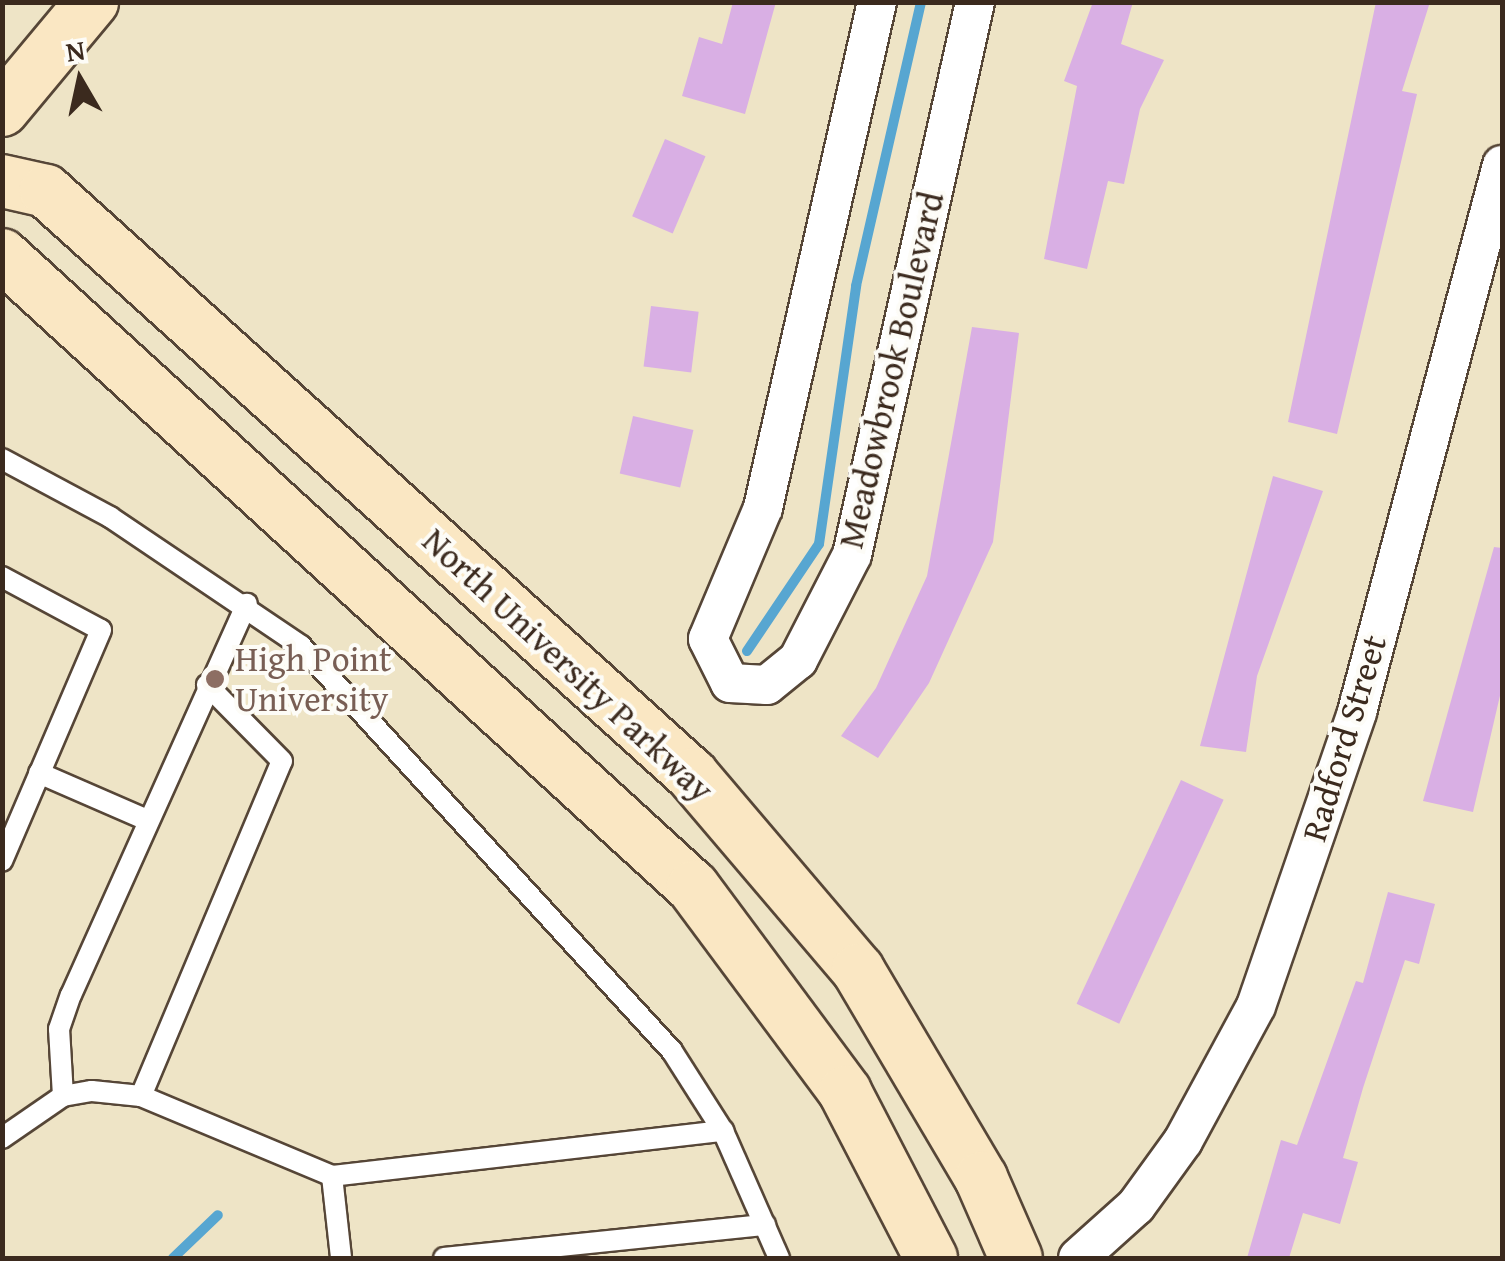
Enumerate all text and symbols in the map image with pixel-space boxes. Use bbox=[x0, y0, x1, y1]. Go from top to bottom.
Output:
text: N bbox=[63, 28, 88, 72]
north arrow bbox=[30, 30, 130, 130]
street label: Meadowbrook Boulevard bbox=[830, 188, 952, 552]
street label: North University Parkway bbox=[414, 519, 722, 811]
street label: Radford Street bbox=[1293, 630, 1395, 846]
place label: High Point University bbox=[235, 638, 391, 720]
marker: High Point University bbox=[204, 668, 226, 690]

